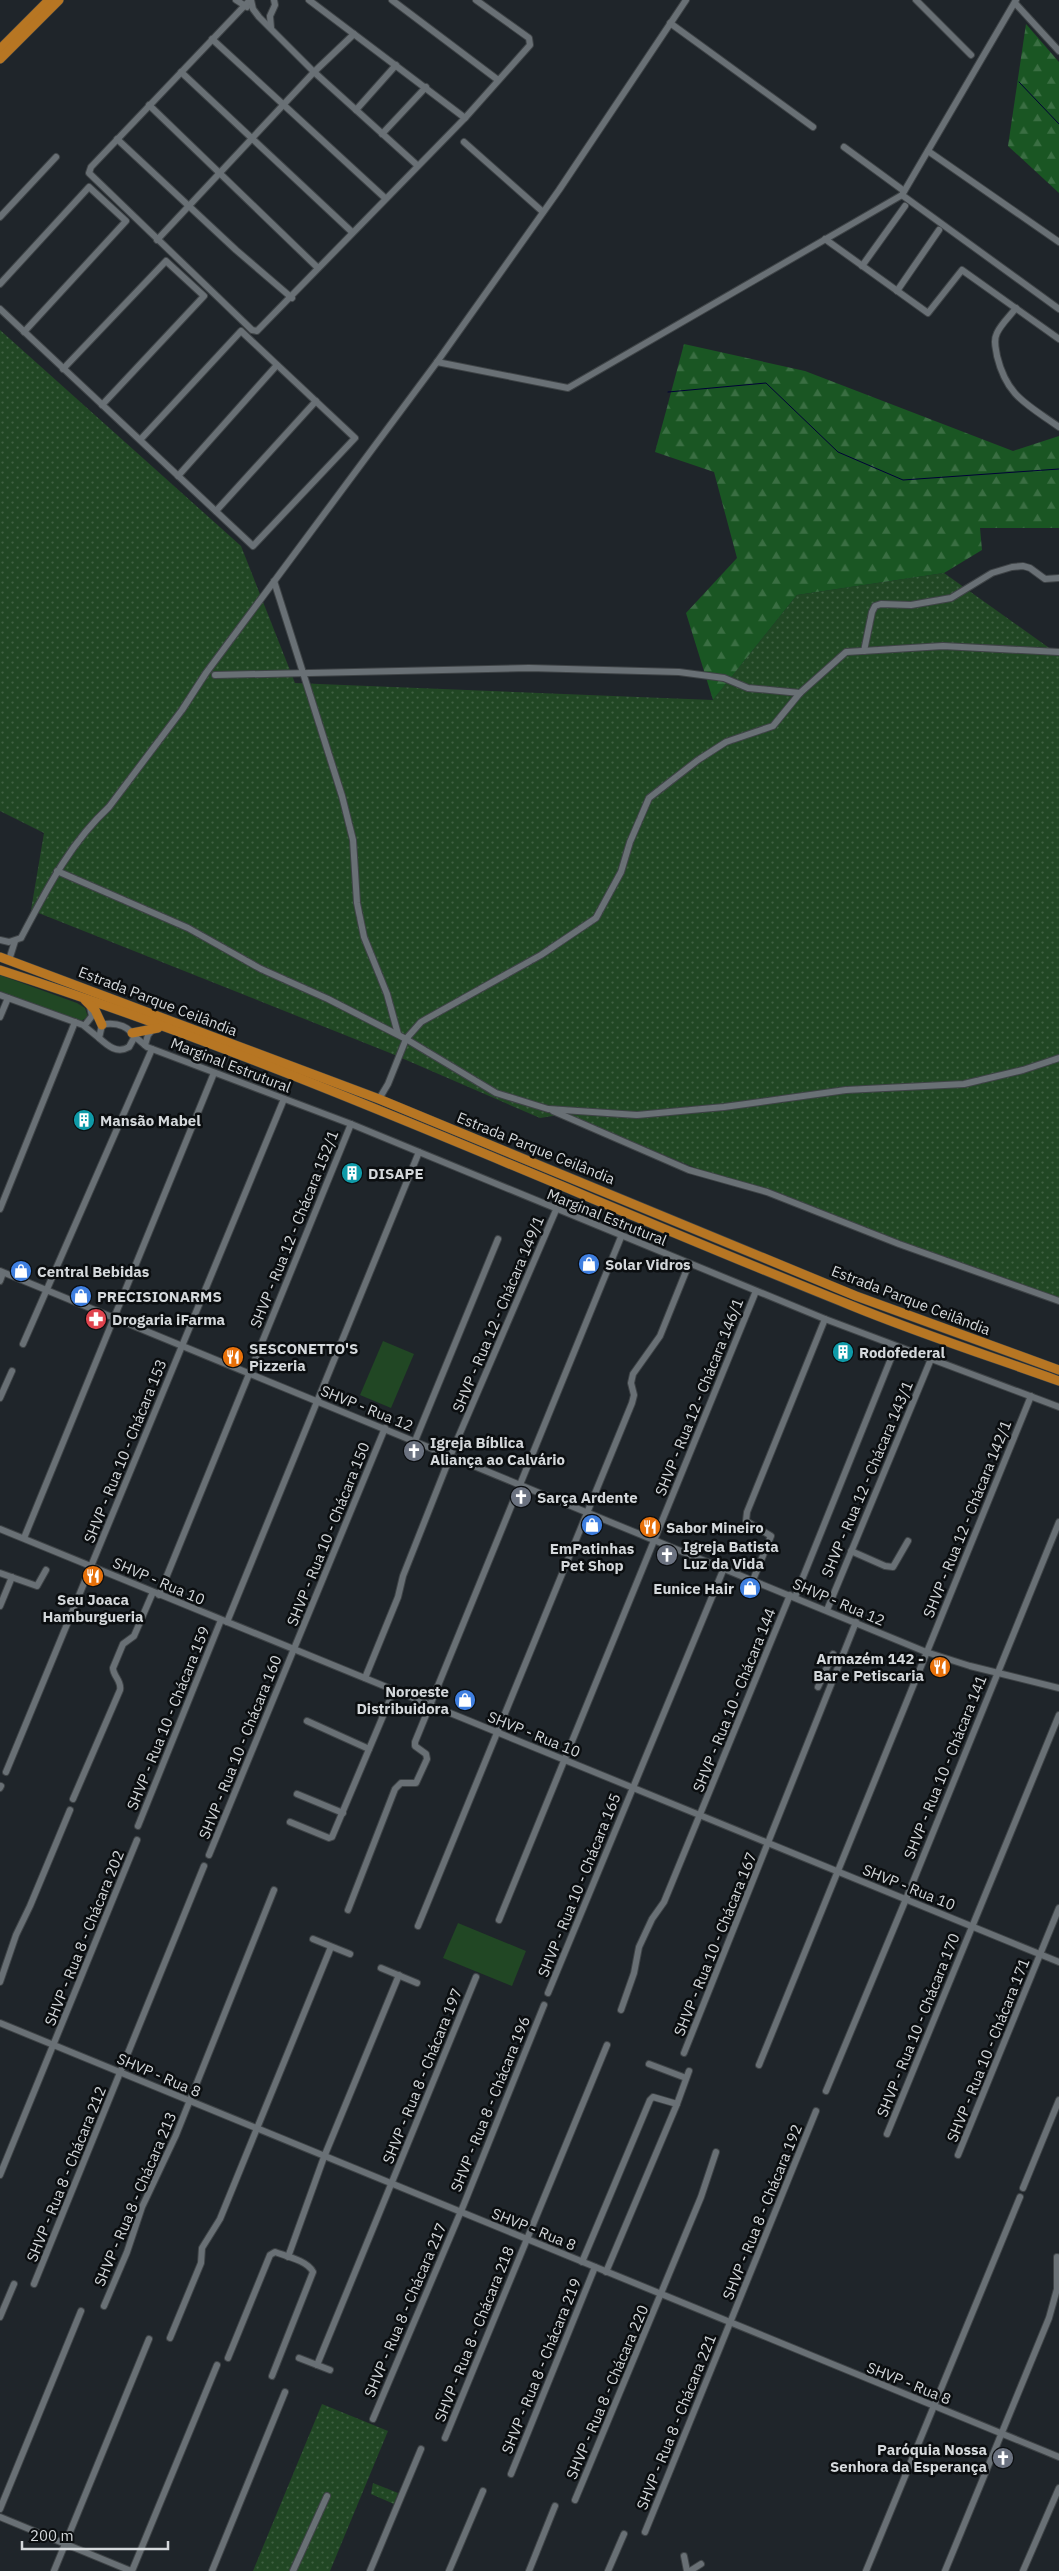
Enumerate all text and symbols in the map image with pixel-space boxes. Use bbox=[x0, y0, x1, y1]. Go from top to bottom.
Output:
street label: Estrada Parque Ceilândia bbox=[76, 962, 240, 1040]
street label: Marginal Estrutural bbox=[168, 1033, 294, 1097]
building icon: Mansão Mabel bbox=[72, 1108, 96, 1132]
street label: Estrada Parque Ceilândia bbox=[454, 1108, 618, 1188]
place label: Mansão Mabel bbox=[100, 1111, 201, 1130]
street label: SHVP - Rua 12 - Chácara 152/1 bbox=[246, 1127, 342, 1331]
building icon: DISAPE bbox=[340, 1161, 364, 1185]
place label: DISAPE bbox=[368, 1164, 424, 1183]
street label: Marginal Estrutural bbox=[544, 1184, 670, 1250]
street label: SHVP - Rua 12 - Chácara 149/1 bbox=[448, 1213, 548, 1415]
shop icon: Solar Vidros bbox=[577, 1252, 601, 1276]
place label: Solar Vidros bbox=[605, 1255, 691, 1274]
shop icon: Central Bebidas bbox=[9, 1259, 33, 1283]
street label: Estrada Parque Ceilândia bbox=[829, 1261, 993, 1339]
place label: Central Bebidas bbox=[37, 1262, 150, 1281]
shop icon: PRECISIONARMS bbox=[69, 1284, 93, 1308]
place label: PRECISIONARMS bbox=[97, 1287, 222, 1306]
street label: SHVP - Rua 12 - Chácara 146/1 bbox=[651, 1295, 747, 1499]
pharmacy icon: Drogaria iFarma bbox=[84, 1307, 108, 1331]
place label: Drogaria iFarma bbox=[112, 1310, 226, 1329]
place label: SESCONETTO'S Pizzeria bbox=[249, 1339, 358, 1375]
building icon: Rodofederal bbox=[831, 1340, 855, 1364]
place label: Rodofederal bbox=[859, 1343, 946, 1362]
restaurant icon: SESCONETTO'S Pizzeria bbox=[221, 1345, 245, 1369]
street label: SHVP - Rua 10 - Chácara 153 bbox=[79, 1356, 171, 1546]
street label: SHVP - Rua 12 - Chácara 143/1 bbox=[817, 1378, 917, 1580]
street label: SHVP - Rua 12 bbox=[318, 1381, 416, 1435]
street label: SHVP - Rua 12 - Chácara 142/1 bbox=[919, 1417, 1015, 1621]
place label: Igreja Bíblica Aliança ao Calvário bbox=[430, 1433, 565, 1469]
street label: SHVP - Rua 10 - Chácara 150 bbox=[282, 1439, 374, 1629]
church icon: Igreja Bíblica Aliança ao Calvário bbox=[402, 1439, 426, 1463]
church icon: Sarça Ardente bbox=[509, 1485, 533, 1509]
place label: Sarça Ardente bbox=[537, 1488, 638, 1507]
shop icon: EmPatinhas Pet Shop bbox=[580, 1513, 604, 1537]
restaurant icon: Sabor Mineiro bbox=[638, 1515, 662, 1539]
place label: Sabor Mineiro bbox=[666, 1518, 764, 1537]
place label: Igreja Batista Luz da Vida bbox=[683, 1537, 779, 1573]
place label: EmPatinhas Pet Shop bbox=[550, 1539, 635, 1575]
church icon: Igreja Batista Luz da Vida bbox=[655, 1543, 679, 1567]
street label: SHVP - Rua 10 bbox=[110, 1553, 208, 1609]
restaurant icon: Seu Joaca Hamburgueria bbox=[81, 1564, 105, 1588]
street label: SHVP - Rua 12 bbox=[790, 1574, 888, 1630]
shop icon: Eunice Hair bbox=[738, 1576, 762, 1600]
place label: Eunice Hair bbox=[653, 1579, 734, 1598]
place label: Seu Joaca Hamburgueria bbox=[42, 1590, 144, 1626]
street label: SHVP - Rua 10 - Chácara 144 bbox=[688, 1605, 780, 1795]
street label: SHVP - Rua 10 - Chácara 159 bbox=[122, 1623, 214, 1813]
place label: Armazém 142 - Bar e Petiscaria bbox=[813, 1649, 924, 1685]
street label: SHVP - Rua 10 - Chácara 160 bbox=[194, 1652, 286, 1842]
restaurant icon: Armazém 142 - Bar e Petiscaria bbox=[928, 1655, 952, 1679]
street label: SHVP - Rua 10 - Chácara 141 bbox=[899, 1672, 991, 1862]
place label: Noroeste Distribuidora bbox=[356, 1682, 449, 1718]
shop icon: Noroeste Distribuidora bbox=[453, 1688, 477, 1712]
street label: SHVP - Rua 10 bbox=[485, 1707, 583, 1761]
street label: SHVP - Rua 10 - Chácara 165 bbox=[533, 1790, 625, 1980]
street label: SHVP - Rua 8 - Chácara 202 bbox=[40, 1847, 128, 2029]
street label: SHVP - Rua 10 - Chácara 167 bbox=[669, 1849, 761, 2039]
street label: SHVP - Rua 10 bbox=[860, 1860, 958, 1914]
street label: SHVP - Rua 10 - Chácara 170 bbox=[872, 1930, 964, 2120]
street label: SHVP - Rua 10 - Chácara 171 bbox=[942, 1955, 1034, 2145]
street label: SHVP - Rua 8 - Chácara 197 bbox=[378, 1985, 466, 2167]
street label: SHVP - Rua 8 - Chácara 196 bbox=[446, 2013, 534, 2195]
street label: SHVP - Rua 8 bbox=[114, 2049, 204, 2101]
street label: SHVP - Rua 8 - Chácara 212 bbox=[22, 2083, 110, 2265]
street label: SHVP - Rua 8 - Chácara 213 bbox=[90, 2109, 180, 2289]
street label: SHVP - Rua 8 - Chácara 192 bbox=[718, 2121, 806, 2303]
street label: SHVP - Rua 8 bbox=[489, 2203, 579, 2255]
street label: SHVP - Rua 8 - Chácara 217 bbox=[360, 2220, 450, 2400]
street label: SHVP - Rua 8 - Chácara 218 bbox=[430, 2243, 518, 2425]
street label: SHVP - Rua 8 - Chácara 219 bbox=[497, 2275, 585, 2457]
street label: SHVP - Rua 8 - Chácara 220 bbox=[562, 2302, 652, 2482]
street label: SHVP - Rua 8 - Chácara 221 bbox=[632, 2331, 720, 2513]
street label: SHVP - Rua 8 bbox=[864, 2357, 954, 2409]
place label: Paróquia Nossa Senhora da Esperança bbox=[830, 2440, 987, 2476]
church icon: Paróquia Nossa Senhora da Esperança bbox=[991, 2446, 1015, 2470]
scale bar bbox=[22, 2518, 169, 2550]
text: 200 m bbox=[30, 2526, 74, 2545]

